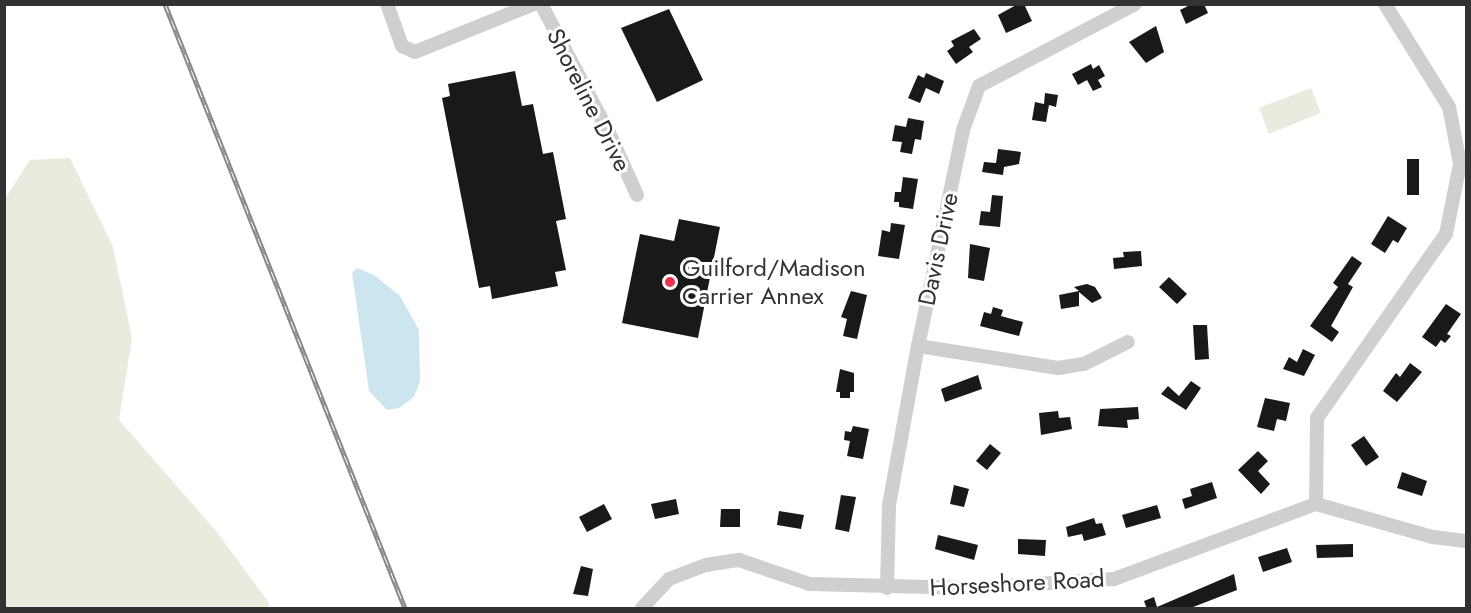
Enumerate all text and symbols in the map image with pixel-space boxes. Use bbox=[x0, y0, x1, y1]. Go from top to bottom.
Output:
street label: Shoreline Drive bbox=[541, 24, 637, 176]
street label: Davis Drive bbox=[912, 190, 964, 308]
place label: Guilford/Madison Carrier Annex bbox=[682, 254, 865, 310]
marker: Guilford/Madison Carrier Annex bbox=[663, 275, 677, 289]
street label: Horseshore Road bbox=[929, 564, 1105, 602]

